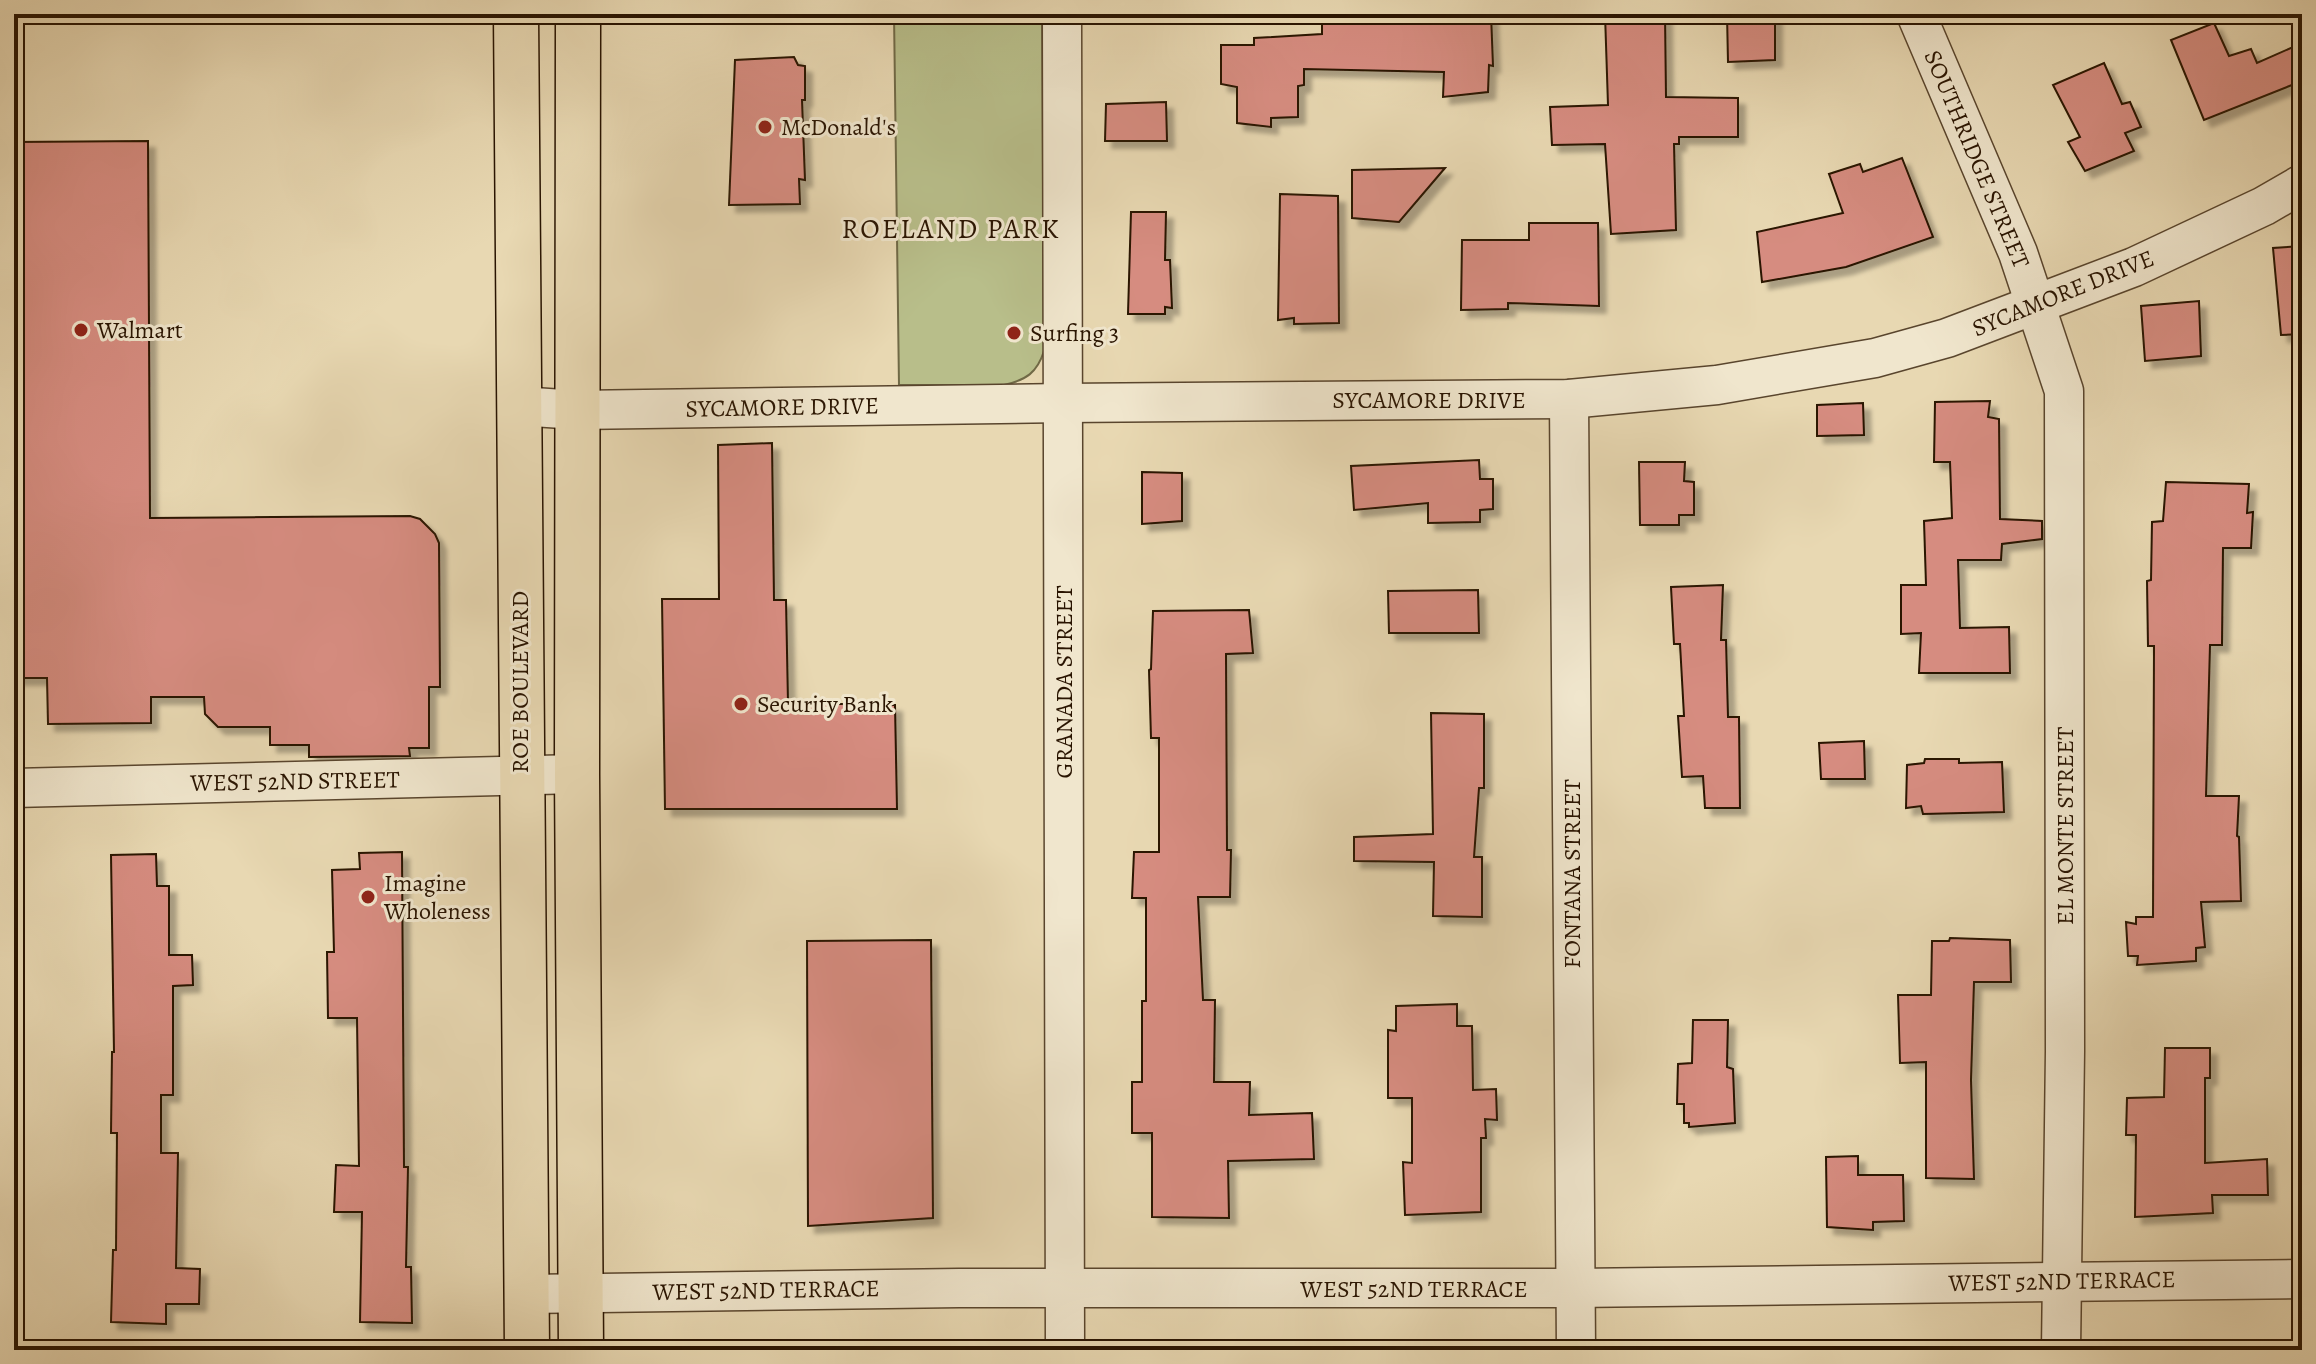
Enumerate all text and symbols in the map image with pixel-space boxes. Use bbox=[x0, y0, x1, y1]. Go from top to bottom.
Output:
street label: SOUTHRIDGE STREET bbox=[1917, 45, 2037, 273]
place label: McDonald's bbox=[781, 111, 896, 143]
marker: McDonald's bbox=[756, 118, 774, 136]
district label: ROELAND PARK bbox=[841, 210, 1061, 248]
street label: SYCAMORE DRIVE bbox=[1967, 242, 2159, 344]
place label: Walmart bbox=[96, 314, 183, 346]
place label: Surfing 3 bbox=[1030, 317, 1119, 349]
marker: Walmart bbox=[72, 321, 90, 339]
marker: Surfing 3 bbox=[1005, 324, 1023, 342]
street label: SYCAMORE DRIVE bbox=[1332, 384, 1526, 416]
street label: SYCAMORE DRIVE bbox=[685, 389, 879, 425]
street label: GRANADA STREET bbox=[1048, 585, 1080, 779]
street label: ROE BOULEVARD bbox=[504, 591, 536, 773]
place label: Security Bank bbox=[757, 688, 893, 720]
marker: Security Bank bbox=[732, 695, 750, 713]
street label: EL MONTE STREET bbox=[2049, 727, 2081, 925]
street label: WEST 52ND STREET bbox=[189, 763, 400, 799]
street label: FONTANA STREET bbox=[1556, 779, 1588, 969]
place label: Imagine Wholeness bbox=[383, 867, 491, 927]
marker: Imagine Wholeness bbox=[359, 888, 377, 906]
street label: WEST 52ND TERRACE bbox=[1947, 1263, 2176, 1299]
street label: WEST 52ND TERRACE bbox=[651, 1272, 880, 1308]
street label: WEST 52ND TERRACE bbox=[1299, 1273, 1528, 1305]

